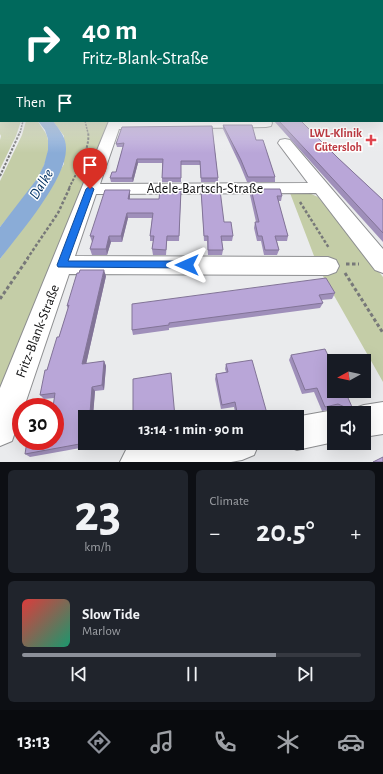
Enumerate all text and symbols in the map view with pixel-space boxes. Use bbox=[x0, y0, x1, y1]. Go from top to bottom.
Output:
icon: right bbox=[16, 16, 68, 68]
text: 40 m bbox=[82, 17, 138, 45]
text: Fritz-Blank-Straße bbox=[82, 50, 209, 68]
icon: arrive bbox=[54, 92, 76, 114]
text: Then bbox=[16, 95, 46, 110]
place label: LWL-Klinik Gütersloh bbox=[309, 127, 362, 153]
marker: LWL-Klinik Gütersloh bbox=[365, 134, 377, 146]
pin bbox=[73, 148, 107, 189]
icon: arrive bbox=[79, 154, 101, 176]
water label: Dalke bbox=[27, 166, 56, 202]
street label: Adele-Bartsch-Straße bbox=[147, 182, 263, 196]
position arrow bbox=[166, 244, 208, 286]
street label: Fritz-Blank-Straße bbox=[14, 283, 62, 380]
north arrow bbox=[327, 354, 371, 398]
map controls bbox=[327, 354, 371, 450]
speed limit sign: 30 bbox=[12, 398, 64, 450]
button: sound bbox=[327, 406, 371, 450]
text: 13:14 · 1 min · 90 m bbox=[138, 422, 244, 437]
text: 23 bbox=[74, 488, 121, 540]
text: Climate bbox=[210, 495, 249, 508]
text: 20.5° bbox=[256, 517, 314, 547]
text: − bbox=[210, 522, 220, 544]
text: + bbox=[350, 522, 361, 544]
text: km/h bbox=[84, 541, 111, 554]
text: Slow Tide bbox=[82, 607, 140, 622]
text: Marlow bbox=[82, 625, 120, 638]
icon: previous bbox=[68, 663, 90, 685]
icon: pause bbox=[181, 663, 203, 685]
icon: next bbox=[294, 663, 316, 685]
icon: directions bbox=[85, 728, 113, 756]
icon: music bbox=[148, 728, 176, 756]
icon: phone bbox=[211, 728, 239, 756]
icon: climate bbox=[274, 728, 302, 756]
icon: car bbox=[337, 728, 365, 756]
text: 13:13 bbox=[18, 733, 50, 751]

